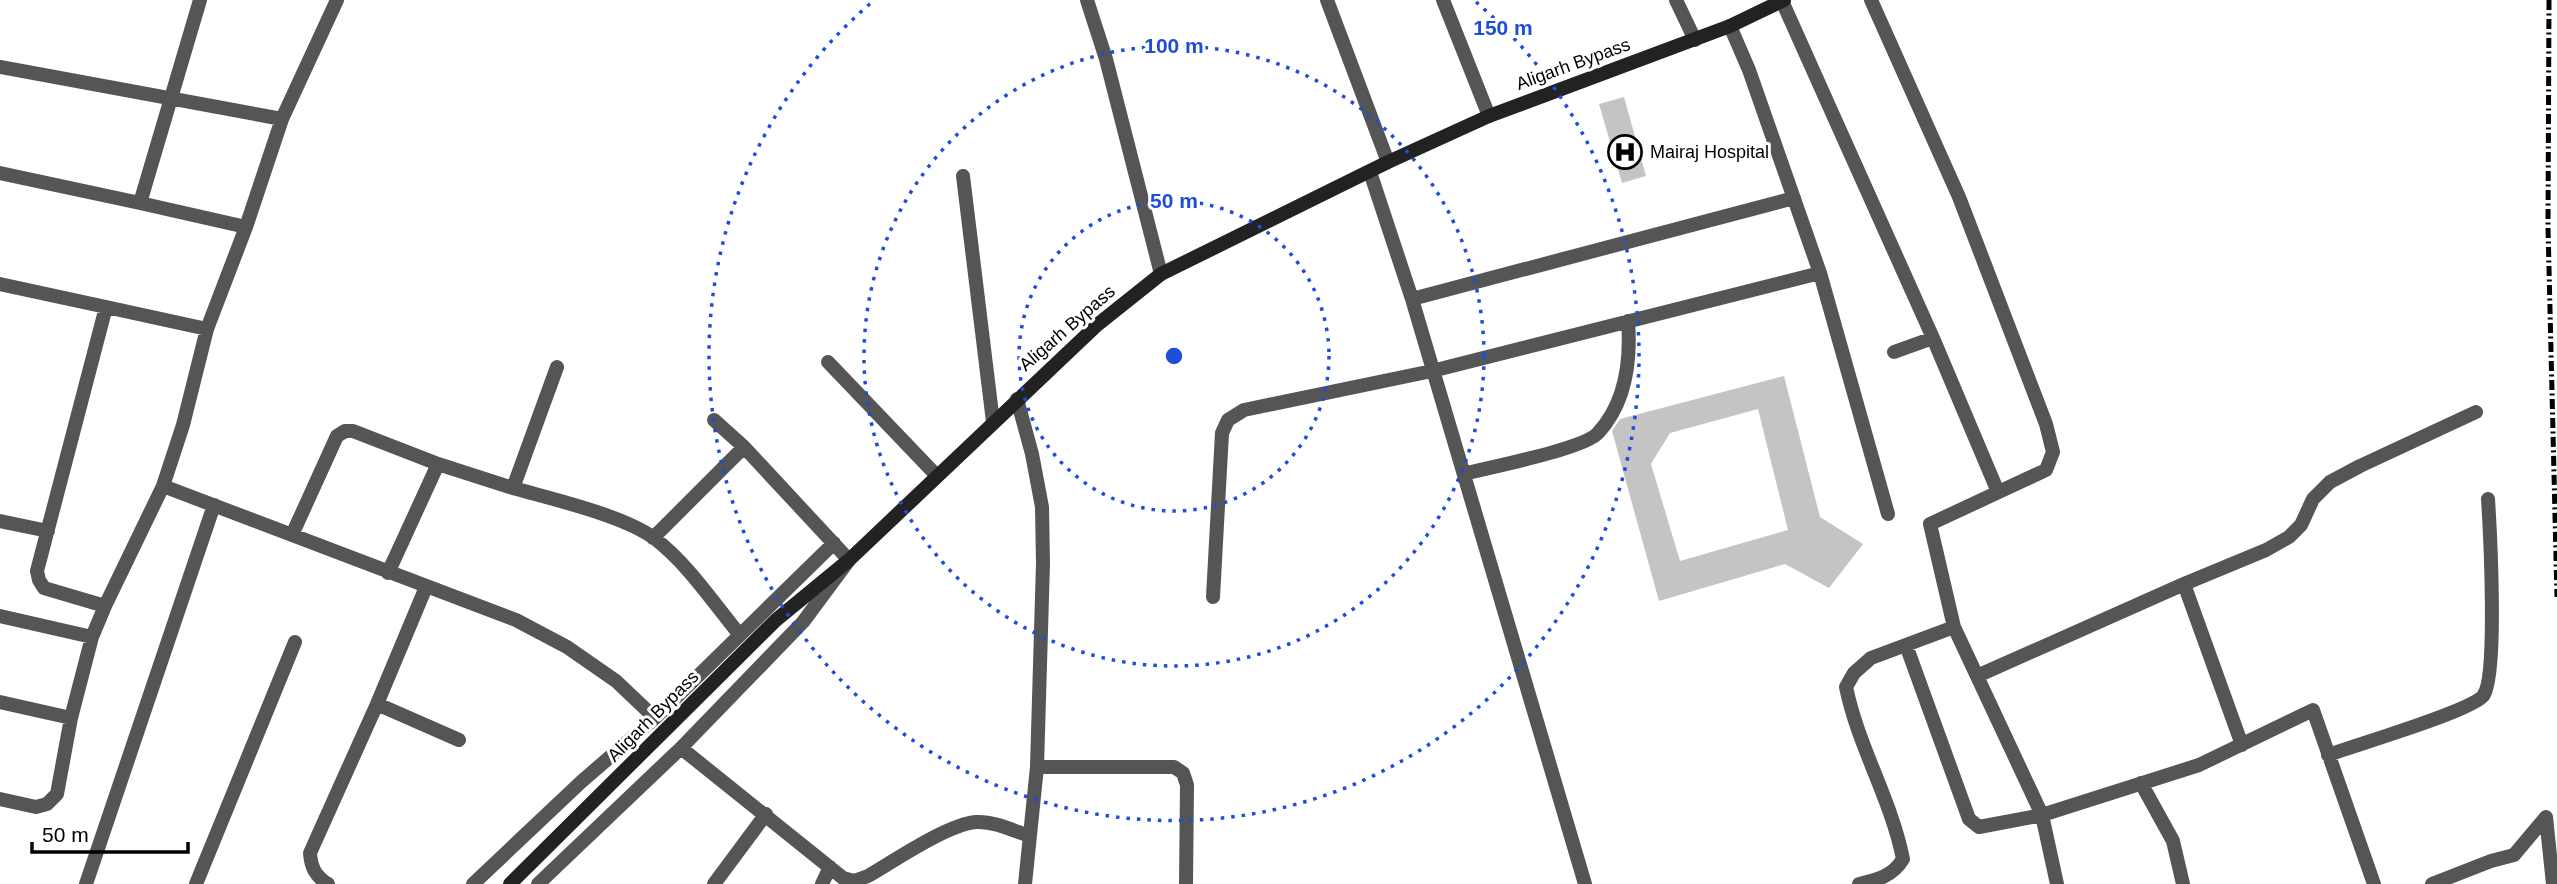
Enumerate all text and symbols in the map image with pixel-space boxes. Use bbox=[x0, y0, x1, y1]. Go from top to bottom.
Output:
text: 150 m bbox=[1473, 16, 1533, 39]
text: 100 m bbox=[1144, 34, 1204, 57]
street label: Aligarh Bypass bbox=[1513, 34, 1633, 94]
hospital icon: Mairaj Hospital bbox=[1606, 133, 1644, 171]
place label: Mairaj Hospital bbox=[1650, 142, 1769, 162]
text: 50 m bbox=[1150, 189, 1198, 212]
street label: Aligarh Bypass bbox=[1015, 281, 1119, 375]
centre of rings bbox=[1162, 344, 1186, 368]
street label: Aligarh Bypass bbox=[603, 666, 703, 766]
scale bar bbox=[32, 810, 187, 854]
text: 50 m bbox=[42, 823, 89, 846]

